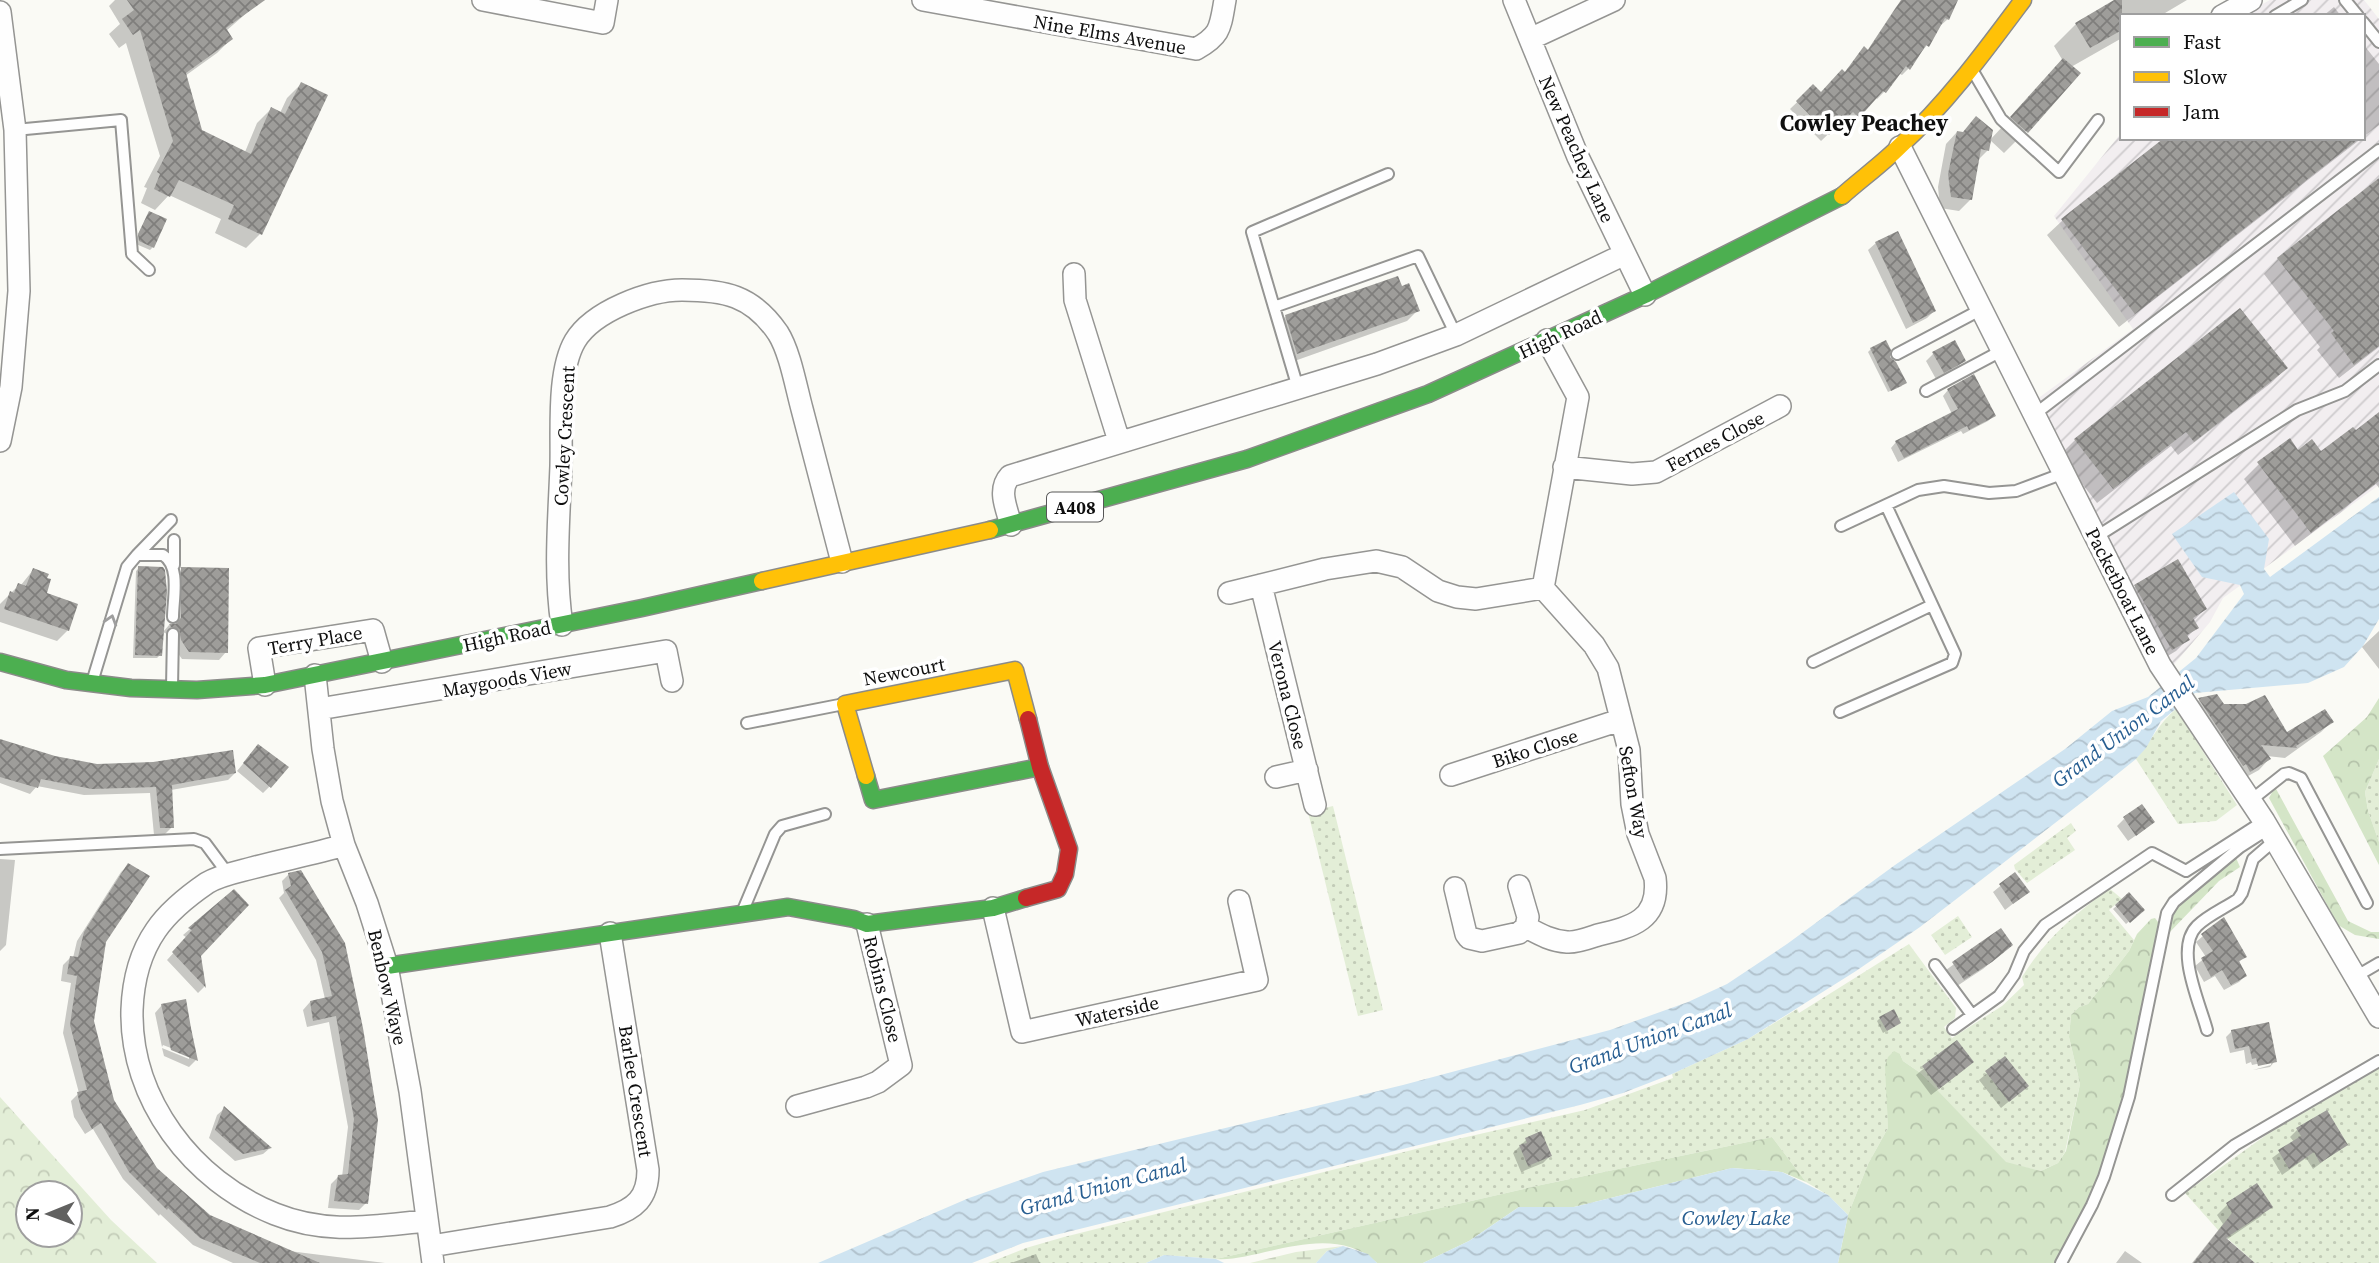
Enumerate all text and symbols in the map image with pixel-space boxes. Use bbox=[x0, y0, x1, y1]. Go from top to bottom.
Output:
street label: Nine Elms Avenue bbox=[1032, 8, 1188, 60]
legend bbox=[2120, 14, 2365, 140]
text: Fast bbox=[2183, 27, 2221, 56]
text: Slow bbox=[2183, 62, 2227, 91]
street label: New Peachey Lane bbox=[1533, 71, 1621, 227]
text: Jam bbox=[2182, 97, 2220, 126]
district label: Cowley Peachey bbox=[1780, 107, 1949, 139]
street label: High Road bbox=[1514, 303, 1606, 365]
street label: Cowley Crescent bbox=[547, 364, 581, 507]
street label: Fernes Close bbox=[1661, 404, 1769, 478]
road number: A408 bbox=[1047, 492, 1103, 522]
street label: Packetboat Lane bbox=[2080, 523, 2166, 659]
one-way arrow bbox=[103, 614, 118, 626]
street label: High Road bbox=[461, 614, 554, 658]
street label: Terry Place bbox=[266, 619, 364, 661]
street label: Verona Close bbox=[1262, 638, 1314, 752]
street label: Newcourt bbox=[861, 650, 948, 692]
street label: Maygoods View bbox=[440, 655, 574, 703]
water label: Grand Union Canal bbox=[2046, 668, 2200, 794]
street label: Biko Close bbox=[1489, 722, 1581, 774]
street label: Sefton Way bbox=[1613, 744, 1655, 841]
street label: Benbow Waye bbox=[362, 926, 414, 1048]
street label: Robins Close bbox=[857, 933, 909, 1045]
street label: Waterside bbox=[1073, 989, 1161, 1033]
water label: Grand Union Canal bbox=[1565, 995, 1736, 1081]
street label: Barlee Crescent bbox=[613, 1023, 659, 1160]
water label: Grand Union Canal bbox=[1016, 1150, 1190, 1222]
north arrow bbox=[14, 1179, 84, 1249]
water label: Cowley Lake bbox=[1682, 1203, 1791, 1232]
text: N bbox=[19, 1207, 45, 1221]

